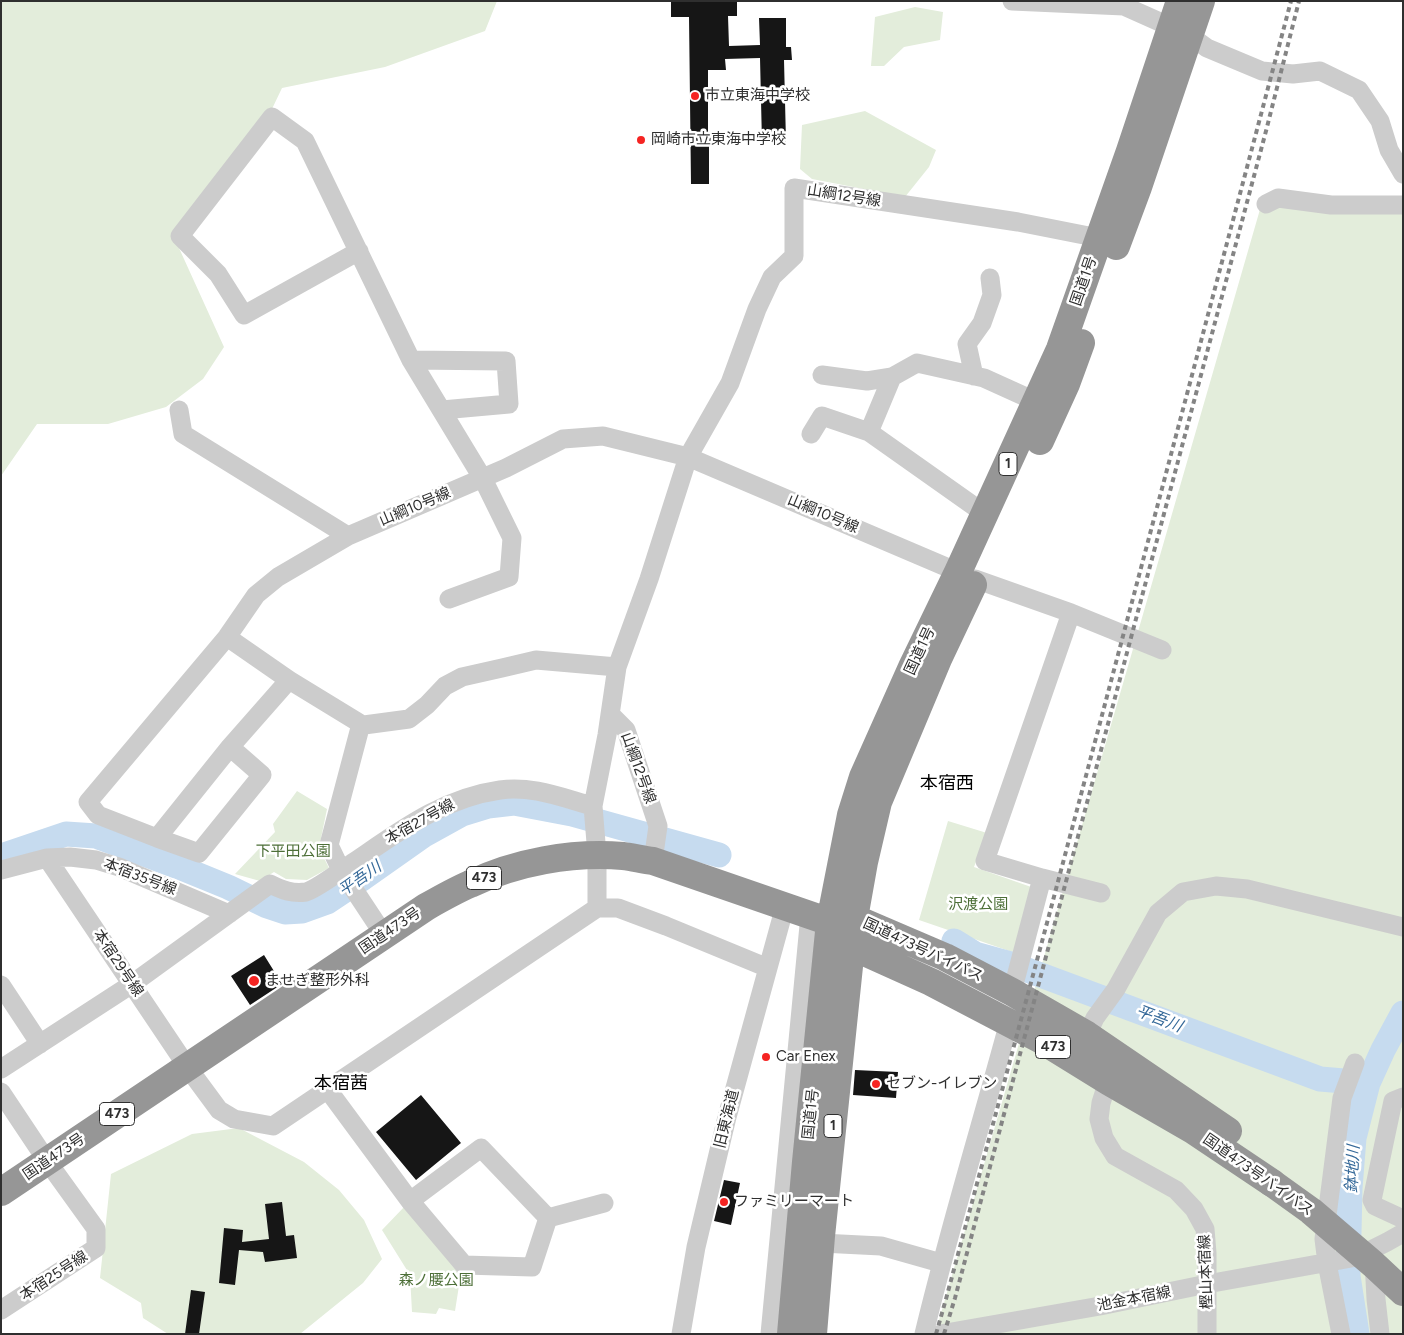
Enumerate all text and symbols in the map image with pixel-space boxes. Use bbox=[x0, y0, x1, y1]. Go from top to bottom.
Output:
place label: 市立東海中学校 bbox=[705, 87, 810, 105]
marker: 市立東海中学校 bbox=[689, 90, 701, 102]
place label: 岡崎市立東海中学校 bbox=[651, 131, 786, 149]
marker: 岡崎市立東海中学校 bbox=[635, 134, 647, 146]
street label: 山綱12号線 bbox=[806, 181, 882, 211]
street label: 国道1号 bbox=[1067, 254, 1101, 308]
road number: 1 bbox=[999, 452, 1017, 476]
street label: 山綱10号線 bbox=[377, 484, 453, 530]
street label: 山綱10号線 bbox=[785, 491, 861, 537]
street label: 国道1号 bbox=[901, 624, 939, 678]
street label: 山綱12号線 bbox=[617, 730, 659, 806]
district label: 本宿西 bbox=[920, 773, 974, 795]
street label: 本宿27号線 bbox=[382, 796, 458, 848]
park label: 下平田公園 bbox=[256, 843, 330, 861]
street label: 本宿35号線 bbox=[101, 855, 179, 899]
water label: 平吾川 bbox=[335, 857, 385, 901]
road number: 473 bbox=[466, 866, 502, 890]
park label: 沢渡公園 bbox=[948, 896, 1008, 914]
street label: 国道473号 bbox=[356, 904, 424, 958]
street label: 国道473号バイパス bbox=[860, 914, 986, 986]
street label: 本宿29号線 bbox=[89, 926, 147, 1000]
place label: ませぎ整形外科 bbox=[265, 972, 370, 990]
marker: ませぎ整形外科 bbox=[247, 974, 261, 988]
water label: 平吾川 bbox=[1133, 1001, 1185, 1037]
road number: 473 bbox=[1036, 1036, 1070, 1058]
place label: Car Enex bbox=[776, 1048, 836, 1066]
marker: Car Enex bbox=[760, 1051, 772, 1063]
district label: 本宿茜 bbox=[314, 1073, 368, 1095]
place label: セブン-イレブン bbox=[886, 1075, 997, 1093]
marker: セブン-イレブン bbox=[870, 1078, 882, 1090]
street label: 旧東海道 bbox=[711, 1088, 743, 1150]
street label: 国道1号 bbox=[799, 1088, 823, 1140]
road number: 473 bbox=[100, 1102, 134, 1126]
road number: 1 bbox=[824, 1114, 842, 1138]
street label: 国道473号 bbox=[20, 1130, 88, 1184]
street label: 国道473号バイパス bbox=[1199, 1130, 1317, 1220]
water label: 鉢地川 bbox=[1342, 1145, 1364, 1193]
place label: ファミリーマート bbox=[734, 1193, 854, 1211]
marker: ファミリーマート bbox=[718, 1196, 730, 1208]
street label: 樫山本宿線 bbox=[1196, 1234, 1216, 1310]
street label: 本宿25号線 bbox=[17, 1247, 91, 1305]
park label: 森ノ腰公園 bbox=[399, 1272, 473, 1290]
street label: 池金本宿線 bbox=[1095, 1283, 1173, 1315]

